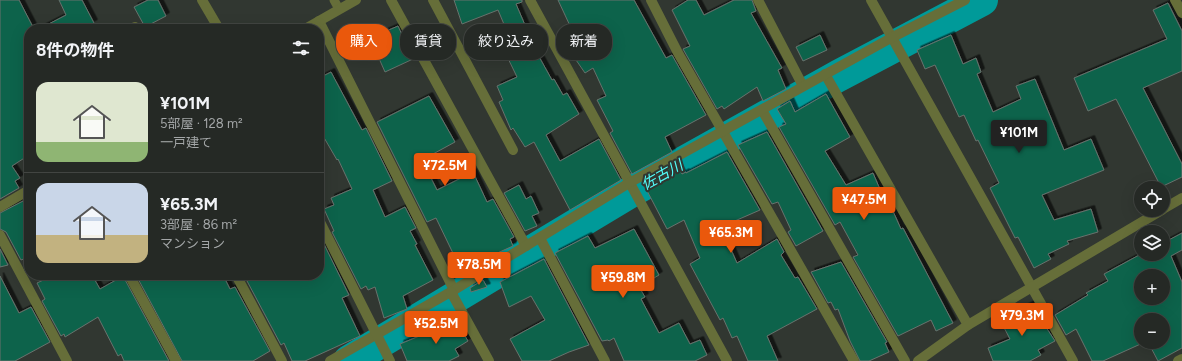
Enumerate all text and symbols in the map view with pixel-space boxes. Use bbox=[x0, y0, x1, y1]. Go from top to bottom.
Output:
chip: 購入 bbox=[336, 24, 392, 60]
chip: 賃貸 bbox=[400, 24, 456, 60]
chip: 絞り込み bbox=[464, 24, 548, 60]
chip: 新着 bbox=[556, 24, 612, 60]
icon: filters bbox=[290, 37, 312, 59]
text: 8件の物件 bbox=[36, 40, 114, 60]
text: ¥101M bbox=[160, 93, 210, 113]
icon: home bbox=[68, 98, 116, 146]
text: 5部屋 · 128 m² bbox=[160, 116, 243, 131]
pin: ¥101M bbox=[991, 120, 1047, 154]
text: ¥101M bbox=[1000, 125, 1038, 140]
text: 一戸建て bbox=[160, 135, 212, 150]
pin: ¥72.5M bbox=[412, 153, 478, 187]
water label: 佐古川 bbox=[638, 155, 688, 194]
text: ¥72.5M bbox=[423, 158, 467, 173]
map controls bbox=[1134, 181, 1170, 349]
button: locate bbox=[1134, 181, 1170, 217]
pin: ¥47.5M bbox=[831, 187, 897, 221]
text: ¥47.5M bbox=[841, 192, 887, 207]
text: ¥65.3M bbox=[160, 194, 218, 214]
icon: home bbox=[68, 199, 116, 247]
text: 3部屋 · 86 m² bbox=[160, 217, 237, 232]
pin: ¥65.3M bbox=[698, 220, 764, 254]
text: ¥65.3M bbox=[709, 225, 753, 240]
button: layers bbox=[1134, 225, 1170, 261]
text: マンション bbox=[160, 236, 225, 251]
pin: ¥78.5M bbox=[446, 252, 512, 286]
text: ¥78.5M bbox=[457, 257, 501, 272]
pin: ¥59.8M bbox=[590, 265, 656, 299]
button: + bbox=[1134, 269, 1170, 305]
text: ¥59.8M bbox=[600, 270, 646, 285]
pin: ¥79.3M bbox=[989, 303, 1055, 337]
text: ¥79.3M bbox=[1000, 308, 1044, 323]
pin: ¥52.5M bbox=[403, 311, 469, 345]
button: − bbox=[1134, 313, 1170, 349]
text: ¥52.5M bbox=[414, 316, 458, 331]

